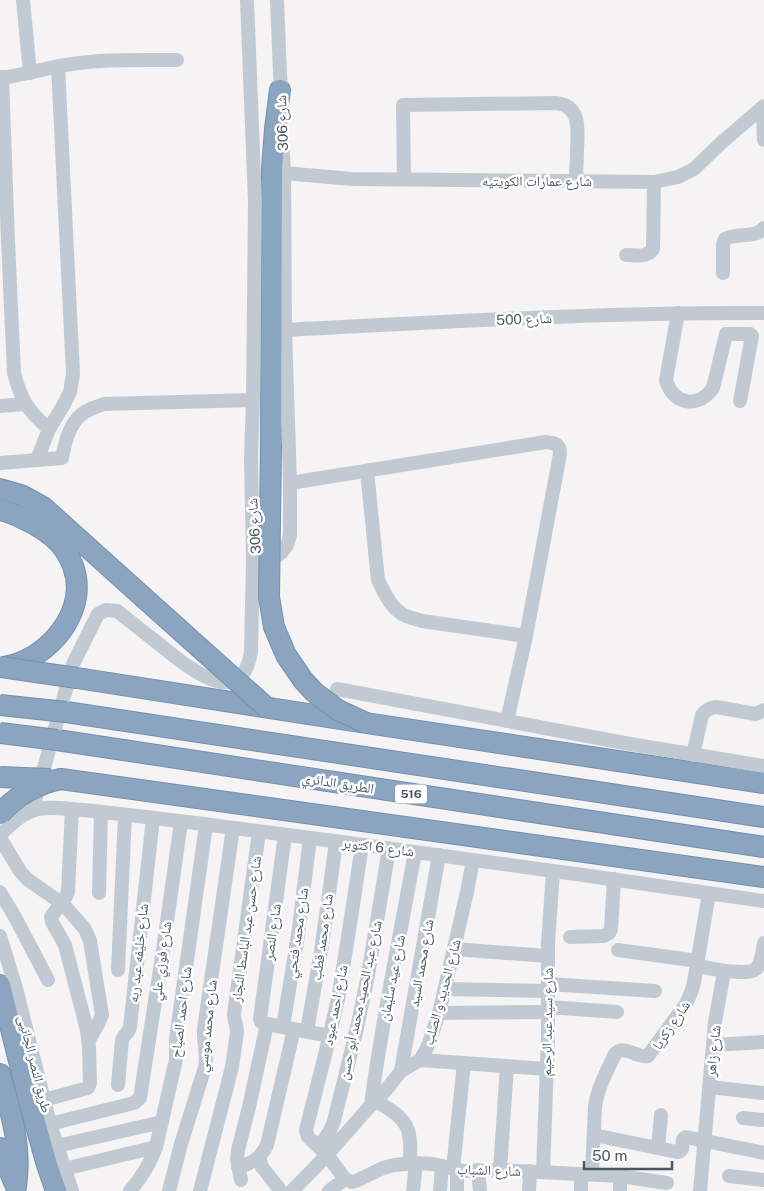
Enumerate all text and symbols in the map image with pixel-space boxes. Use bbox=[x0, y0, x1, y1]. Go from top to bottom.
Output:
street label: شارع 306 bbox=[273, 95, 293, 151]
street label: شارع عمارات الكويتيه bbox=[482, 173, 592, 191]
street label: شارع 500 bbox=[496, 310, 552, 330]
street label: شارع 306 bbox=[244, 497, 266, 554]
street label: الطريق الدائري bbox=[300, 769, 375, 800]
road number: 516 bbox=[395, 784, 427, 804]
street label: شارع 6 اكتوبر bbox=[340, 835, 415, 861]
street label: شارع حسن عبد الباسط النجار bbox=[228, 855, 266, 1004]
street label: شارع محمد فتحي bbox=[283, 887, 315, 980]
street label: شارع محمد قطب bbox=[308, 892, 338, 982]
street label: شارع خليفه عبد ربه bbox=[125, 903, 153, 1003]
street label: شارع النصر bbox=[260, 903, 286, 963]
street label: شارع محمد السيد bbox=[405, 918, 439, 1008]
street label: شارع عبد الحميد محمد أبو حسن bbox=[335, 919, 387, 1082]
street label: شارع فوزي علي bbox=[148, 920, 178, 1002]
street label: شارع عيد سليمان bbox=[376, 934, 410, 1023]
street label: شارع الحديد و الصلب bbox=[420, 937, 466, 1047]
street label: شارع احمد عبود bbox=[319, 963, 353, 1047]
street label: شارع احمد الصباح bbox=[167, 965, 197, 1059]
street label: شارع سيد عبد الرحيم bbox=[538, 967, 558, 1077]
street label: شارع محمد موسي bbox=[194, 979, 223, 1074]
street label: شارع زكريا bbox=[649, 998, 695, 1053]
street label: طريق النصر الجانيى bbox=[13, 1013, 55, 1115]
street label: شارع زاهر bbox=[702, 1025, 726, 1079]
scale bar bbox=[584, 1138, 672, 1170]
text: 50 m bbox=[592, 1147, 627, 1164]
street label: شارع الشباب bbox=[457, 1161, 521, 1181]

